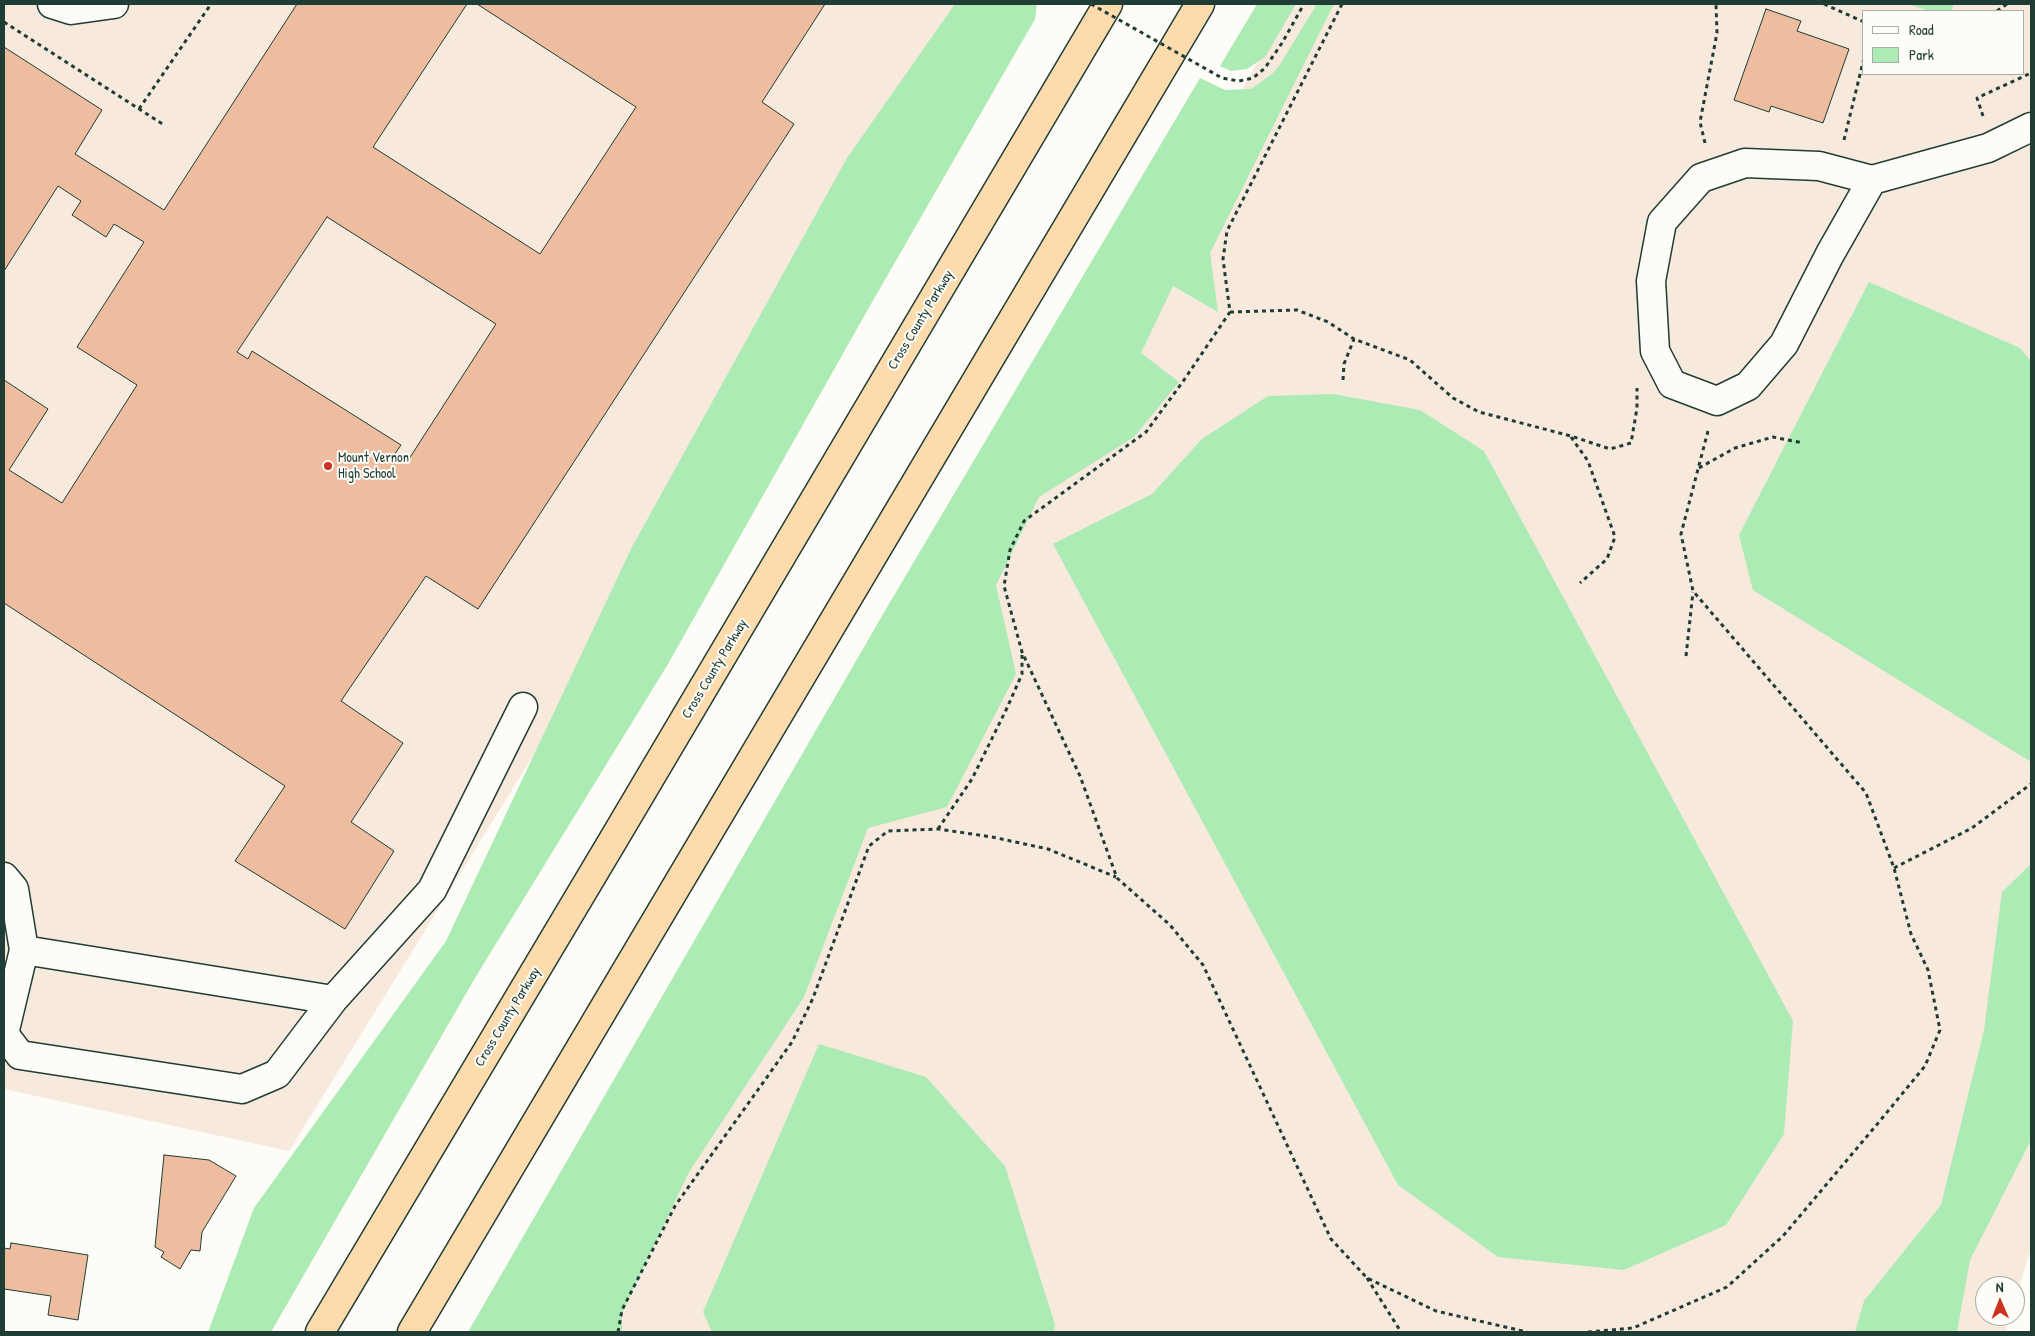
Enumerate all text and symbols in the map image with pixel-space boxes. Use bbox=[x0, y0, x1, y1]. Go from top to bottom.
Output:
legend bbox=[1862, 10, 2025, 75]
text: Road bbox=[1909, 19, 1934, 40]
text: Park bbox=[1909, 44, 1934, 65]
street label: Cross County Parkway bbox=[885, 267, 957, 373]
place label: Mount Vernon High School bbox=[338, 450, 409, 482]
marker: Mount Vernon High School bbox=[322, 460, 334, 472]
street label: Cross County Parkway bbox=[679, 616, 751, 722]
street label: Cross County Parkway bbox=[472, 964, 544, 1070]
north arrow bbox=[1975, 1276, 2025, 1326]
text: N bbox=[1996, 1277, 2004, 1296]

